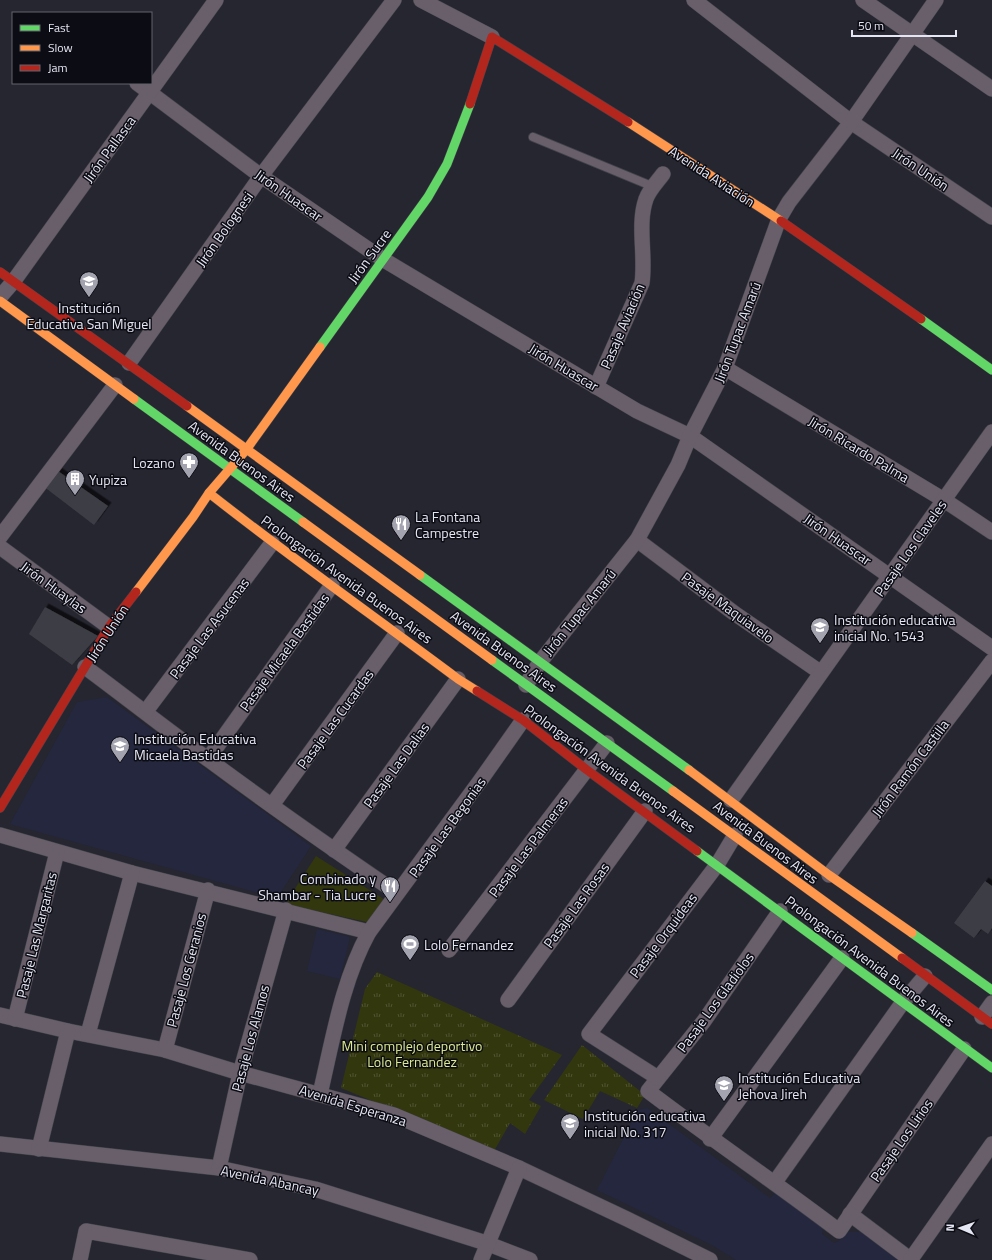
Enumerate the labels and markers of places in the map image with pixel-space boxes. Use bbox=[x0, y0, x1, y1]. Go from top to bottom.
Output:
school or university icon: Institución Educativa San Miguel bbox=[78, 270, 100, 298]
place label: Institución Educativa San Miguel bbox=[26, 297, 152, 334]
pharmacy icon: Lozano bbox=[178, 451, 200, 479]
place label: Lozano bbox=[133, 452, 175, 473]
building icon: Yupiza bbox=[64, 468, 86, 496]
place label: Yupiza bbox=[89, 469, 127, 490]
place label: La Fontana Campestre bbox=[415, 506, 480, 543]
restaurant icon: La Fontana Campestre bbox=[390, 513, 412, 541]
place label: Institución educativa inicial No. 1543 bbox=[834, 609, 956, 646]
school or university icon: Institución educativa inicial No. 1543 bbox=[809, 616, 831, 644]
place label: Institución Educativa Micaela Bastidas bbox=[134, 728, 256, 765]
school or university icon: Institución Educativa Micaela Bastidas bbox=[109, 735, 131, 763]
place label: Combinado y Shambar - Tia Lucre bbox=[258, 868, 376, 905]
restaurant icon: Combinado y Shambar - Tia Lucre bbox=[379, 875, 401, 903]
sports icon: Lolo Fernandez bbox=[399, 933, 421, 961]
place label: Lolo Fernandez bbox=[424, 934, 514, 955]
place label: Institución Educativa Jehova Jireh bbox=[738, 1067, 860, 1104]
school or university icon: Institución Educativa Jehova Jireh bbox=[713, 1074, 735, 1102]
place label: Institución educativa inicial No. 317 bbox=[584, 1105, 706, 1142]
school or university icon: Institución educativa inicial No. 317 bbox=[559, 1112, 581, 1140]

